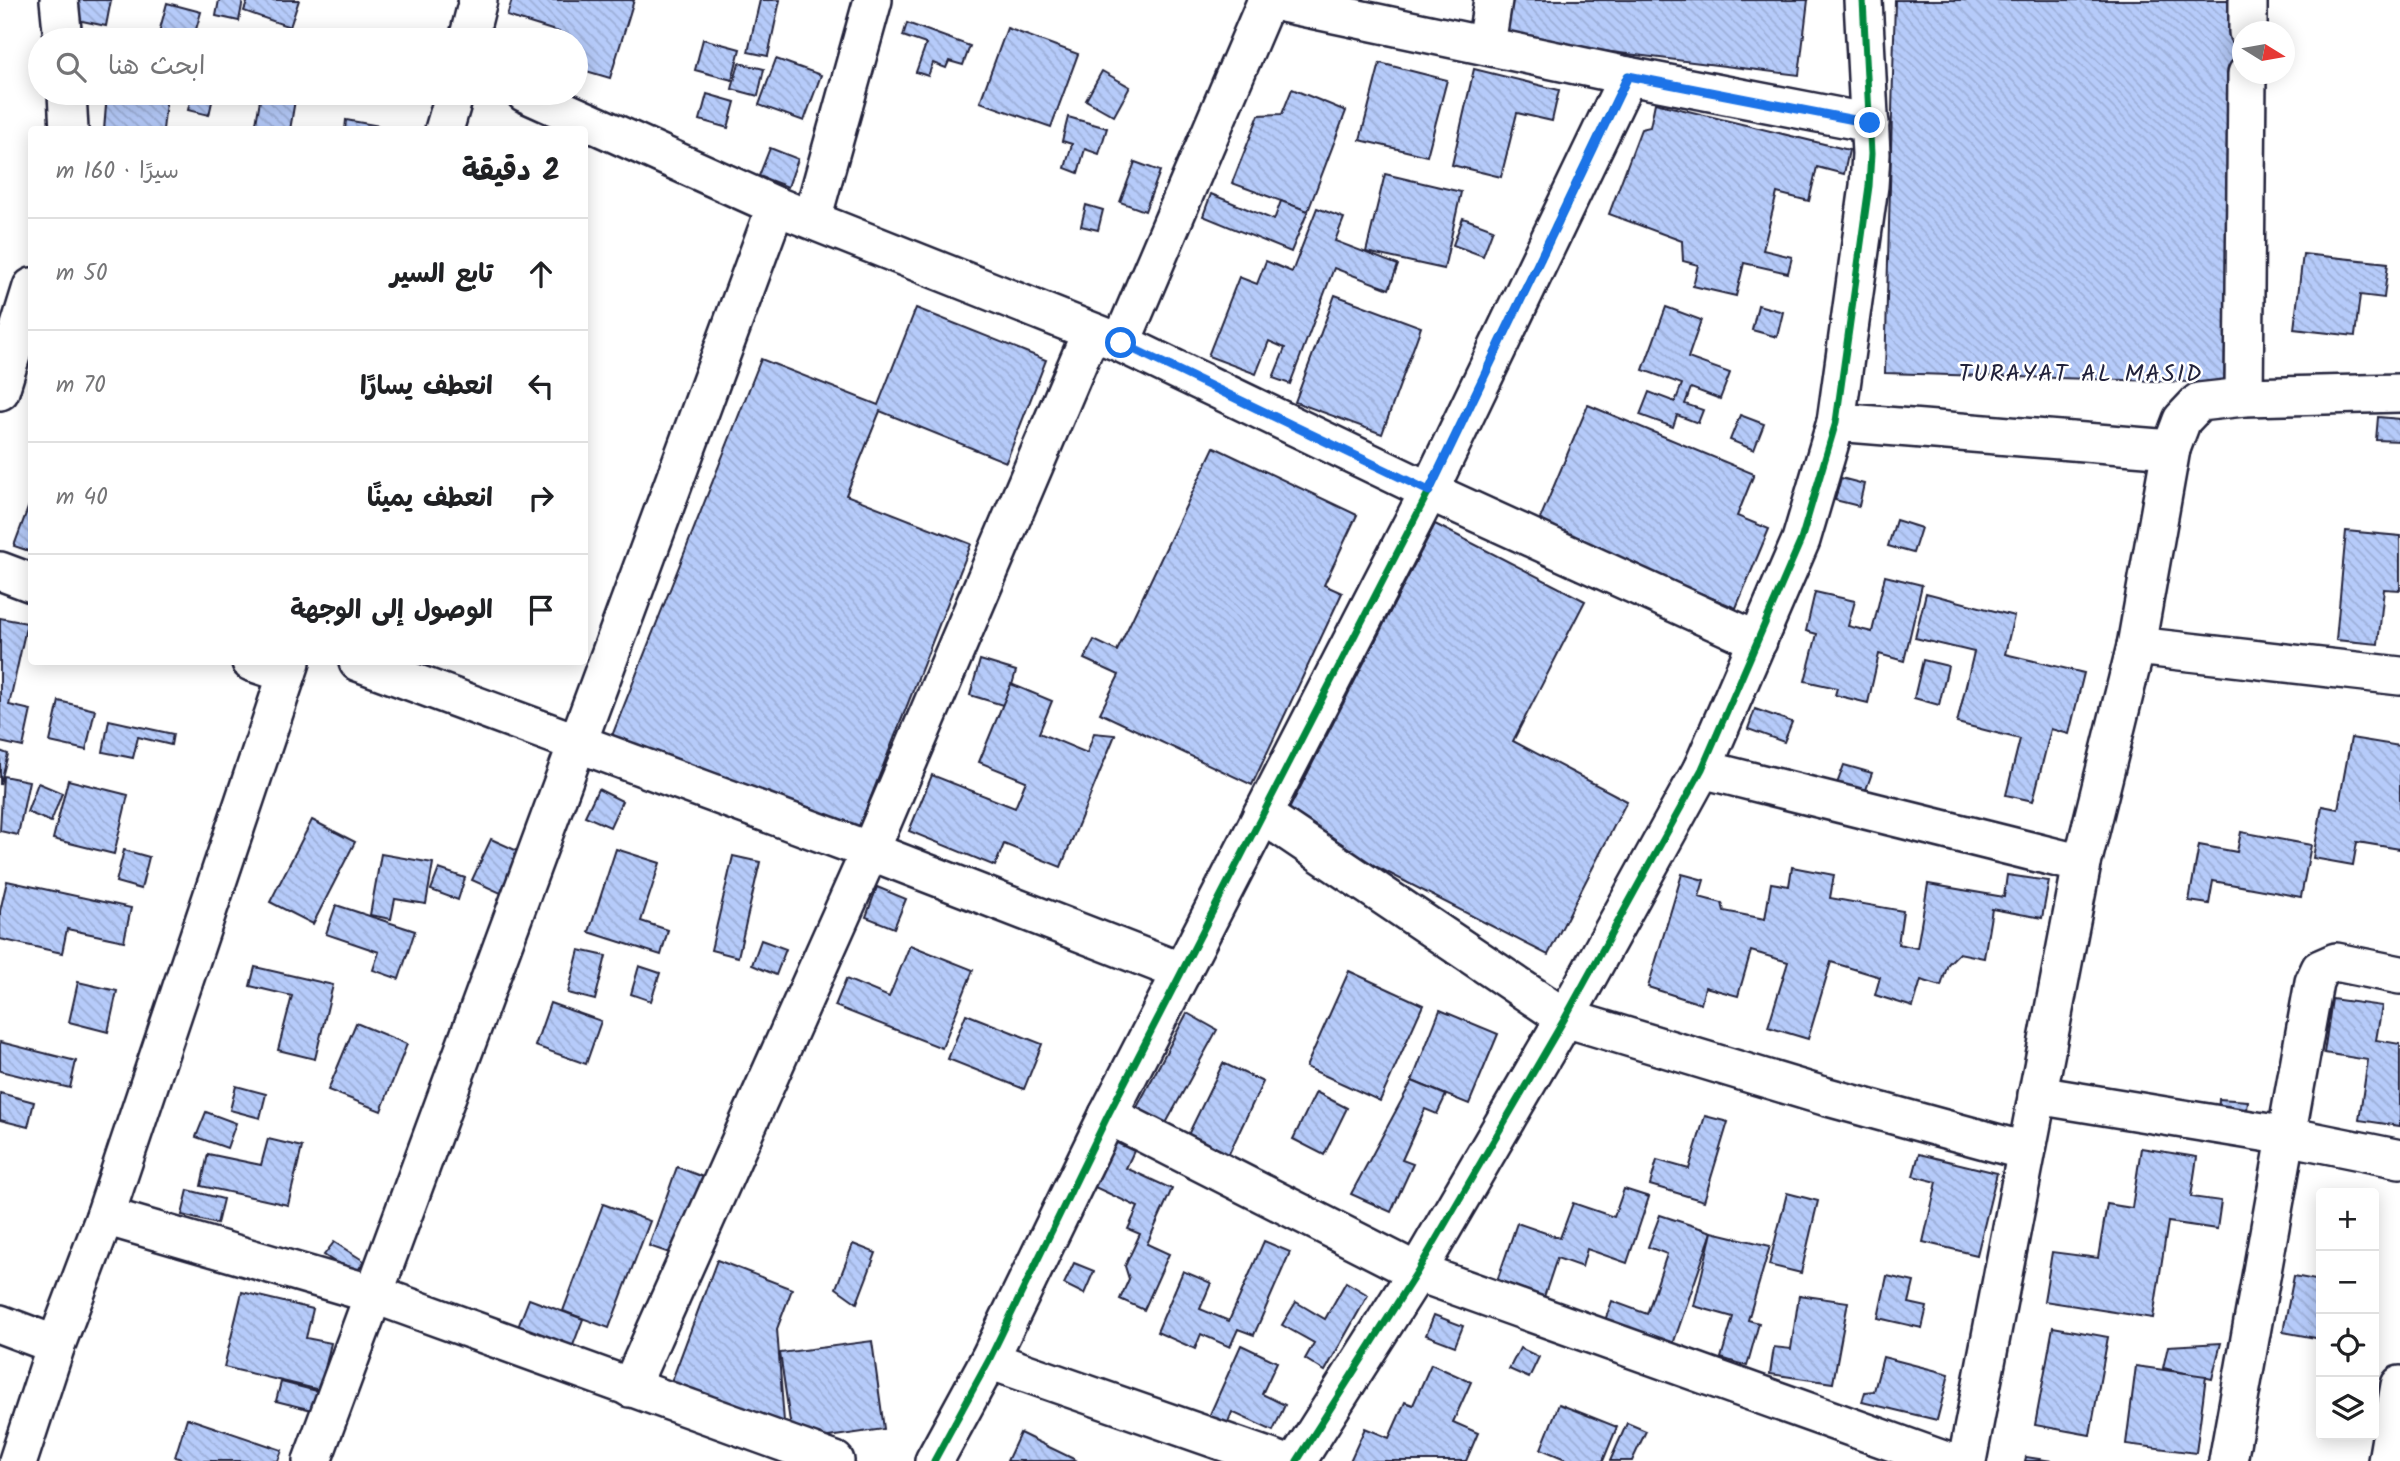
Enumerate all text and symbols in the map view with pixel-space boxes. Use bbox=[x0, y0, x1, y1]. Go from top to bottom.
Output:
north arrow bbox=[2232, 21, 2295, 84]
search box bbox=[28, 28, 588, 105]
text: ابحث هنا bbox=[108, 46, 205, 88]
icon: search bbox=[52, 48, 90, 86]
route end bbox=[1854, 107, 1885, 138]
text: 2 دقيقة bbox=[462, 148, 560, 196]
text: سيرًا · 160 m bbox=[56, 154, 179, 190]
text: تابع السير bbox=[390, 254, 493, 296]
icon: ahead bbox=[522, 255, 560, 293]
text: 50 m bbox=[56, 256, 107, 292]
route start bbox=[1105, 327, 1136, 358]
district label: TURAYAT AL MASID bbox=[1958, 355, 2204, 394]
text: انعطف يسارًا bbox=[360, 366, 493, 408]
icon: left bbox=[522, 367, 560, 405]
text: 70 m bbox=[56, 368, 106, 404]
text: انعطف يمينًا bbox=[367, 478, 493, 520]
icon: right bbox=[522, 479, 560, 517]
text: 40 m bbox=[56, 480, 108, 516]
text: الوصول إلى الوجهة bbox=[290, 590, 493, 632]
icon: arrive bbox=[522, 591, 560, 629]
map controls bbox=[2316, 1188, 2379, 1440]
button: + bbox=[2316, 1188, 2379, 1251]
button: − bbox=[2316, 1251, 2379, 1314]
button: locate bbox=[2316, 1314, 2379, 1377]
button: layers bbox=[2316, 1377, 2379, 1440]

